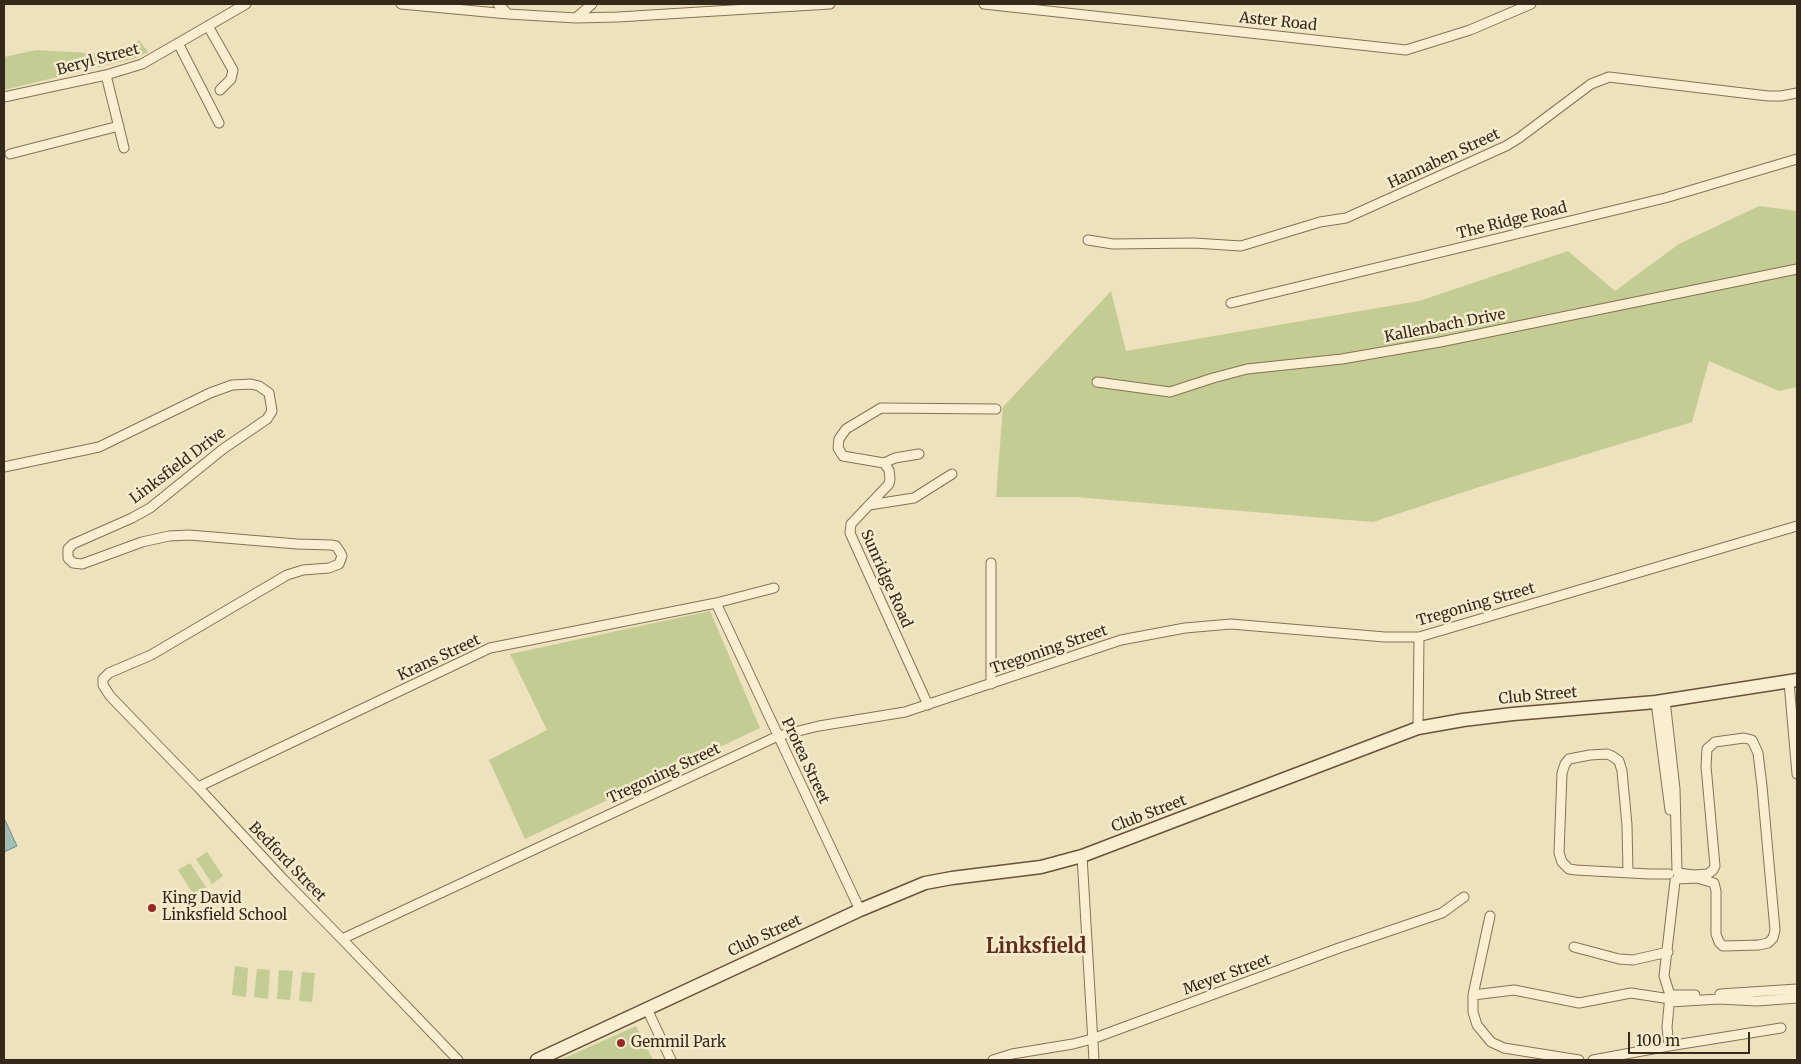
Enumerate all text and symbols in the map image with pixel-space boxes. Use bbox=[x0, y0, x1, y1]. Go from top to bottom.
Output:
street label: Aster Road bbox=[1238, 9, 1318, 35]
street label: Beryl Street bbox=[55, 40, 141, 80]
street label: Hannaben Street bbox=[1385, 125, 1503, 193]
street label: The Ridge Road bbox=[1455, 199, 1569, 243]
street label: Kallenbach Drive bbox=[1383, 305, 1507, 347]
street label: Linksfield Drive bbox=[127, 424, 229, 508]
street label: Sunridge Road bbox=[856, 527, 916, 631]
street label: Tregoning Street bbox=[1415, 579, 1537, 631]
street label: Tregoning Street bbox=[988, 622, 1110, 678]
street label: Krans Street bbox=[395, 631, 483, 685]
street label: Club Street bbox=[1498, 684, 1578, 708]
street label: Protea Street bbox=[777, 715, 833, 807]
street label: Tregoning Street bbox=[605, 740, 723, 808]
street label: Club Street bbox=[1109, 791, 1189, 837]
street label: Bedford Street bbox=[245, 819, 329, 905]
place label: King David Linksfield School bbox=[162, 890, 287, 925]
marker: King David Linksfield School bbox=[146, 902, 158, 914]
street label: Club Street bbox=[725, 911, 805, 961]
district label: Linksfield bbox=[986, 935, 1086, 959]
street label: Meyer Street bbox=[1181, 951, 1273, 999]
scale bar bbox=[1631, 1022, 1754, 1054]
text: 100 m bbox=[1636, 1031, 1680, 1050]
place label: Gemmil Park bbox=[631, 1034, 726, 1052]
marker: Gemmil Park bbox=[615, 1037, 627, 1049]

